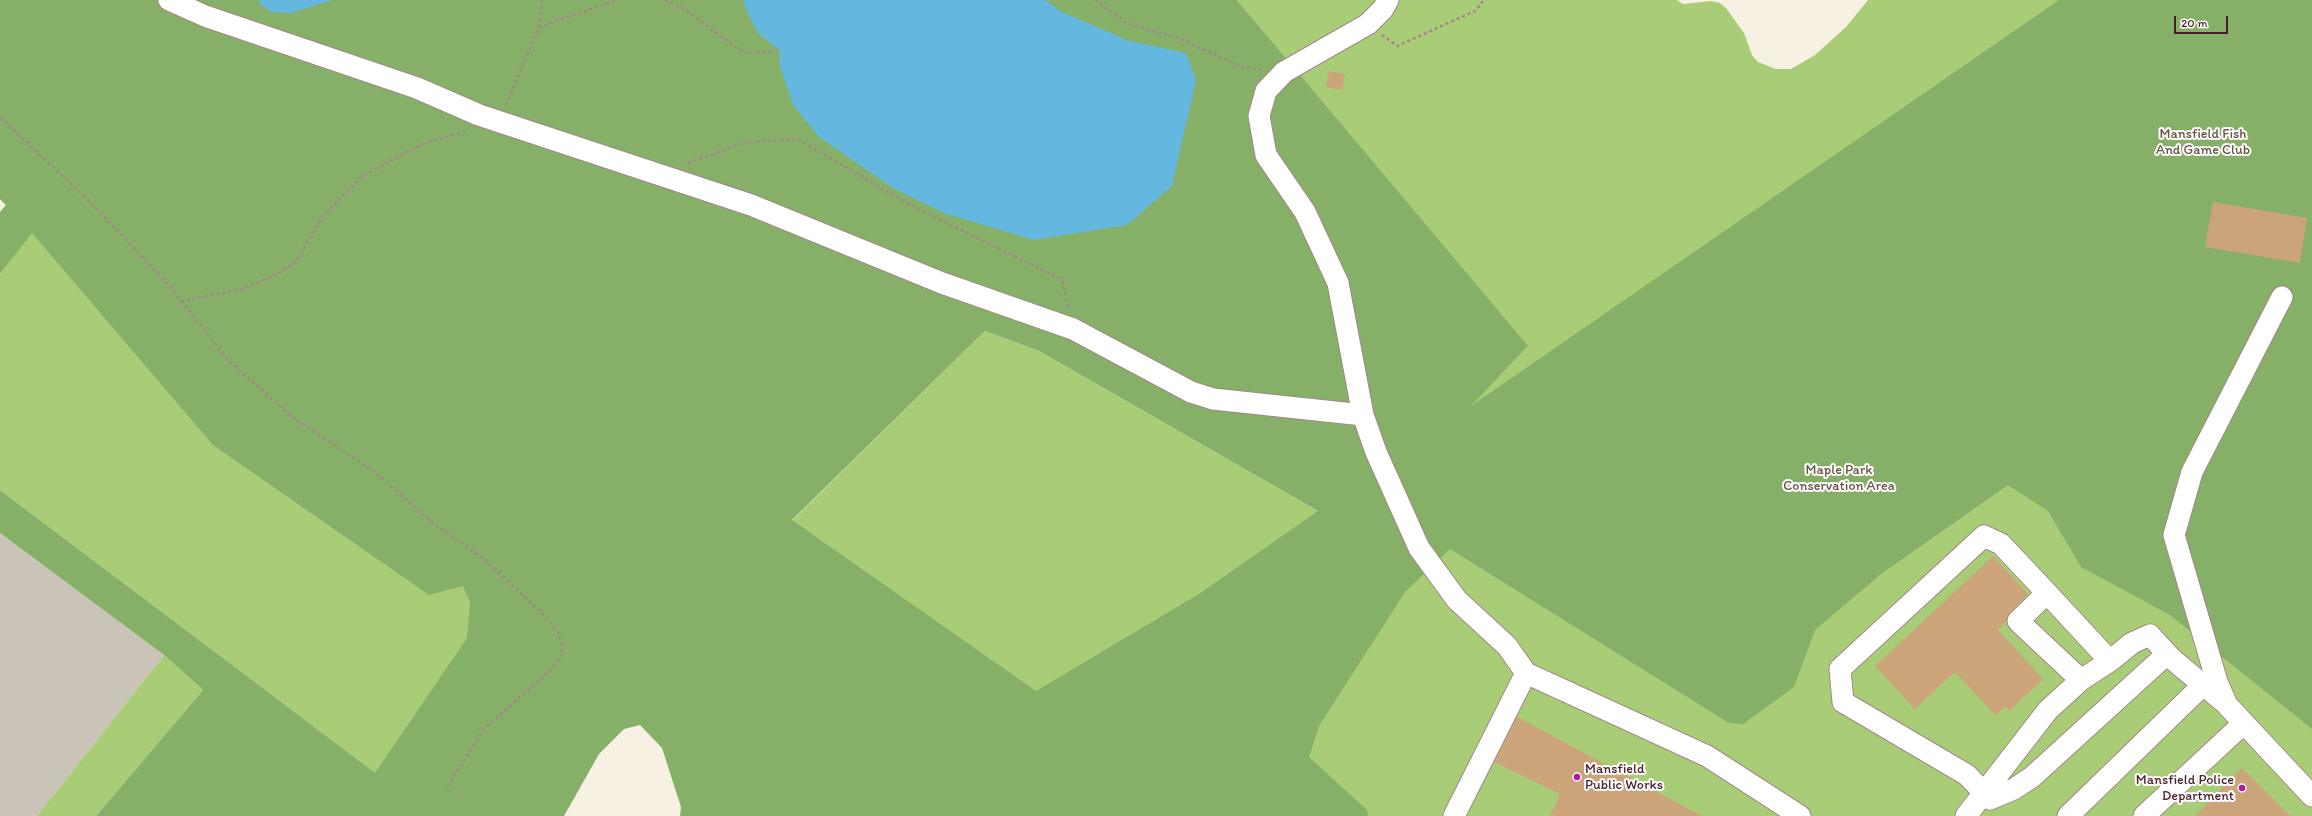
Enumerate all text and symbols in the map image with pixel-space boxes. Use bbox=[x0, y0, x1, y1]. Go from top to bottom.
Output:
scale bar bbox=[2176, 8, 2230, 34]
text: 20 m bbox=[2181, 16, 2208, 30]
park label: Mansfield Fish And Game Club bbox=[2156, 126, 2250, 158]
park label: Maple Park Conservation Area bbox=[1783, 462, 1895, 494]
place label: Mansfield Public Works bbox=[1585, 761, 1663, 794]
marker: Mansfield Public Works bbox=[1572, 772, 1582, 782]
place label: Mansfield Police Department bbox=[2136, 772, 2234, 804]
marker: Mansfield Police Department bbox=[2237, 783, 2247, 793]

